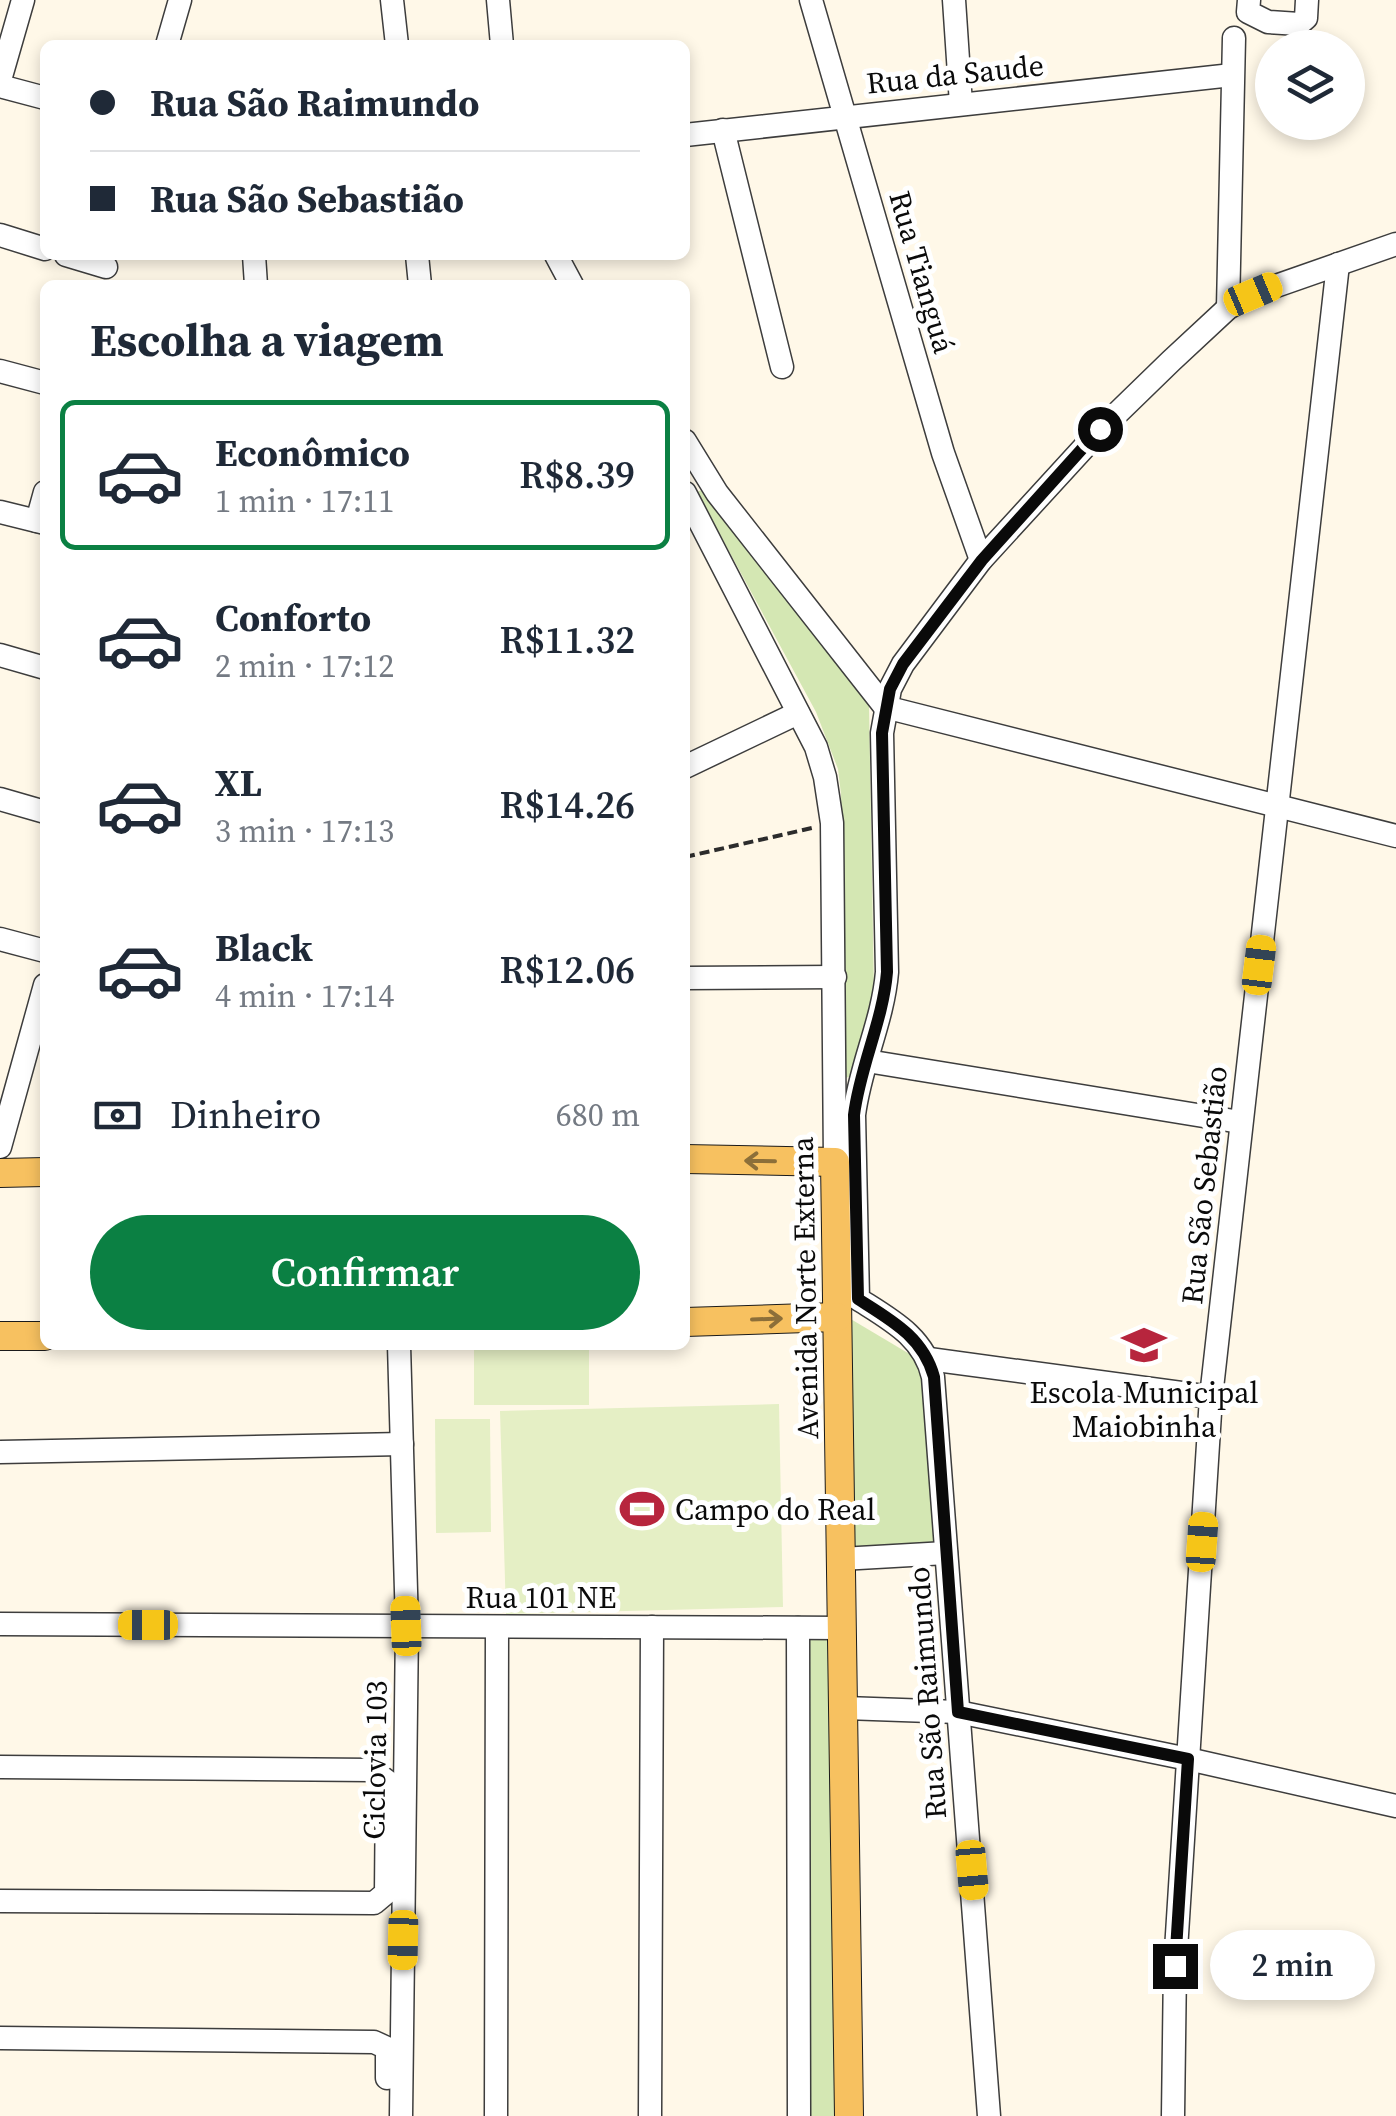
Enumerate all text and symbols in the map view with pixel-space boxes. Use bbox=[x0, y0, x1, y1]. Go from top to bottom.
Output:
map controls bbox=[1255, 30, 1365, 140]
button: layers bbox=[1255, 30, 1365, 140]
street label: Rua da Saude bbox=[864, 44, 1046, 104]
text: Rua São Raimundo bbox=[150, 77, 479, 129]
text: Rua São Sebastião bbox=[150, 173, 464, 225]
street label: Rua Tianguá bbox=[879, 186, 965, 359]
car bbox=[1220, 268, 1286, 320]
text: Escolha a viagem bbox=[90, 309, 444, 371]
route start bbox=[1078, 407, 1123, 452]
text: Econômico bbox=[215, 427, 410, 479]
icon: car bbox=[95, 430, 185, 520]
text: R$8.39 bbox=[519, 449, 635, 501]
text: 1 min · 17:11 bbox=[215, 479, 394, 523]
text: Conforto bbox=[215, 592, 371, 644]
icon: car bbox=[95, 595, 185, 685]
text: R$11.32 bbox=[499, 614, 635, 666]
text: 2 min · 17:12 bbox=[215, 644, 394, 688]
text: XL bbox=[215, 757, 262, 809]
icon: car bbox=[95, 760, 185, 850]
text: R$14.26 bbox=[499, 779, 635, 831]
text: 3 min · 17:13 bbox=[215, 809, 394, 853]
text: Black bbox=[215, 922, 313, 974]
icon: car bbox=[95, 925, 185, 1015]
car bbox=[1240, 933, 1278, 997]
text: R$12.06 bbox=[499, 944, 635, 996]
text: 4 min · 17:14 bbox=[215, 974, 394, 1018]
street label: Rua São Sebastião bbox=[1171, 1064, 1237, 1306]
icon: cash bbox=[90, 1088, 145, 1143]
text: Dinheiro bbox=[170, 1089, 321, 1141]
text: 680 m bbox=[556, 1093, 640, 1137]
street label: Avenida Norte Externa bbox=[782, 1136, 828, 1440]
one-way arrow bbox=[744, 1151, 776, 1170]
button: Confirmar bbox=[90, 1215, 640, 1330]
one-way arrow bbox=[750, 1310, 782, 1329]
school or university icon: Escola Municipal Maiobinha bbox=[1120, 1321, 1168, 1369]
place label: Escola Municipal Maiobinha bbox=[1030, 1372, 1258, 1447]
sports icon: Campo do Real bbox=[618, 1485, 666, 1533]
place label: Campo do Real bbox=[675, 1489, 876, 1530]
car bbox=[1185, 1511, 1219, 1573]
street label: Rua São Raimundo bbox=[898, 1565, 956, 1821]
street label: Rua 101 NE bbox=[466, 1577, 616, 1618]
car bbox=[390, 1595, 422, 1657]
car bbox=[118, 1610, 178, 1640]
street label: Ciclovia 103 bbox=[353, 1680, 397, 1840]
car bbox=[954, 1839, 990, 1901]
car bbox=[387, 1910, 419, 1970]
callout: 2 min bbox=[1210, 1931, 1375, 2001]
text: 2 min bbox=[1251, 1943, 1334, 1987]
route end bbox=[1153, 1944, 1198, 1989]

